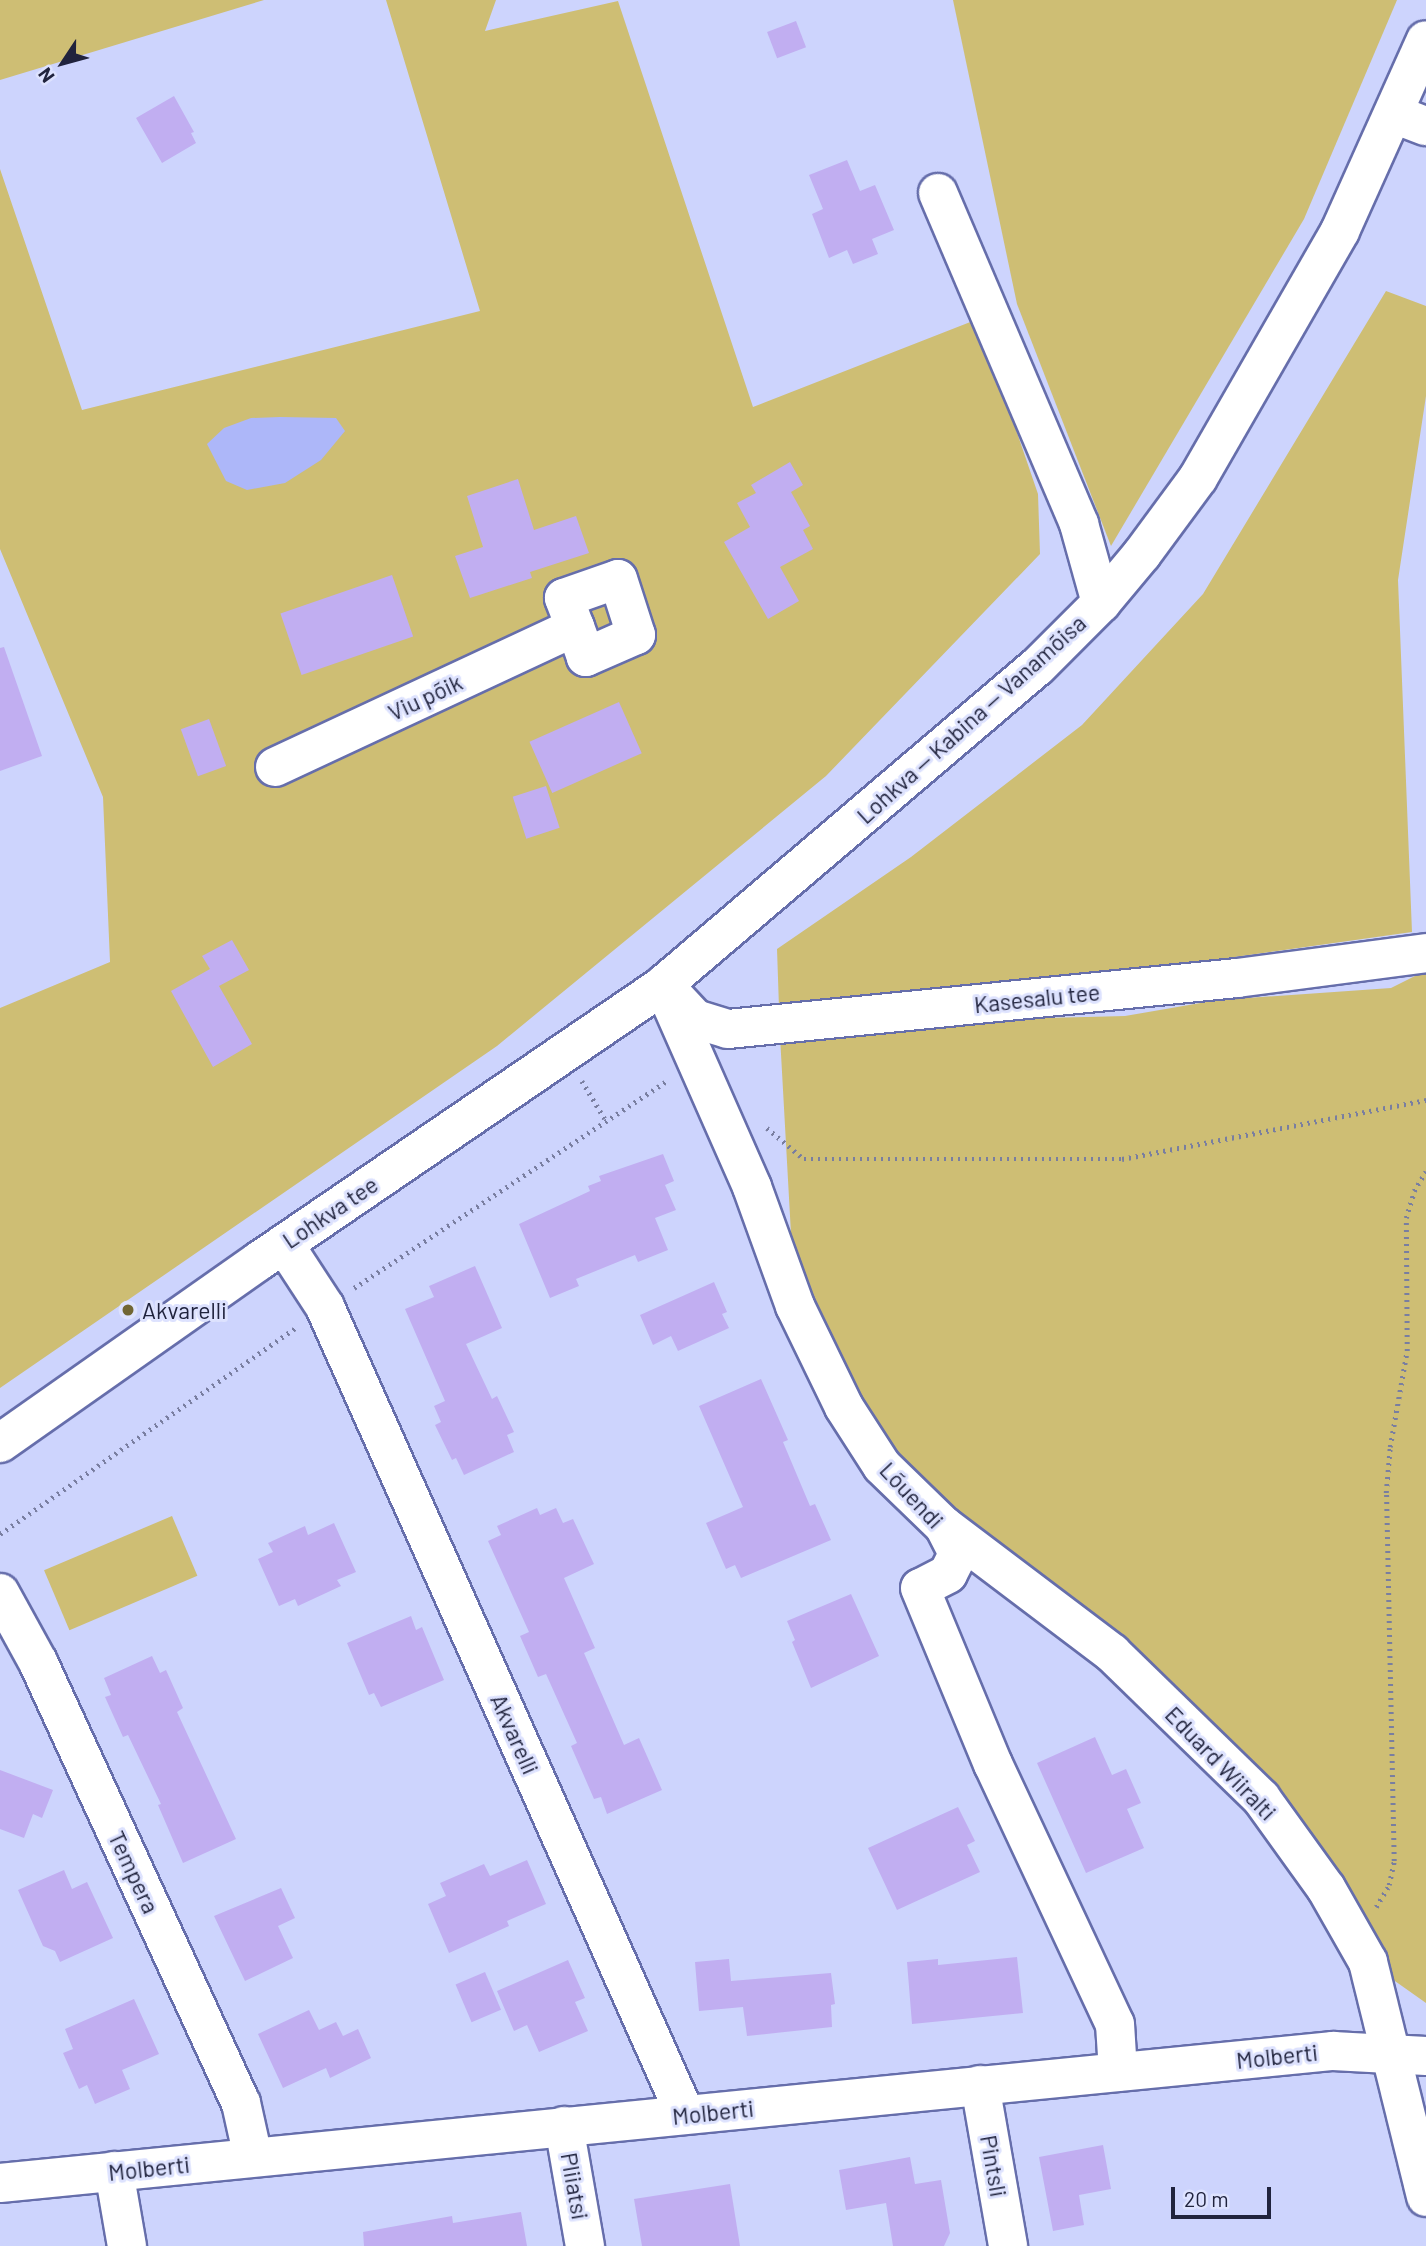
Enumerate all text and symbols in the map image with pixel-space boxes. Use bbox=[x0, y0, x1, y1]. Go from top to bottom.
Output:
north arrow bbox=[28, 28, 98, 98]
text: N bbox=[33, 64, 59, 88]
street label: Lohkva — Kabina — Vanamõisa bbox=[851, 609, 1091, 829]
street label: Viu põik bbox=[384, 668, 466, 726]
street label: Kasesalu tee bbox=[973, 978, 1101, 1018]
street label: Lohkva tee bbox=[277, 1170, 383, 1254]
place label: Akvarelli bbox=[142, 1296, 227, 1324]
marker: Akvarelli bbox=[120, 1302, 136, 1318]
street label: Lõuendi bbox=[874, 1456, 950, 1534]
street label: Akvarelli bbox=[485, 1690, 545, 1778]
street label: Eduard Wiiralti bbox=[1160, 1700, 1282, 1826]
street label: Tempera bbox=[103, 1826, 165, 1918]
street label: Molberti bbox=[1235, 2038, 1319, 2074]
street label: Molberti bbox=[671, 2094, 755, 2130]
street label: Pintsli bbox=[975, 2133, 1013, 2199]
street label: Molberti bbox=[107, 2150, 191, 2186]
street label: Pliiatsi bbox=[556, 2150, 594, 2222]
scale bar bbox=[1174, 2172, 1274, 2216]
text: 20 m bbox=[1184, 2186, 1229, 2211]

